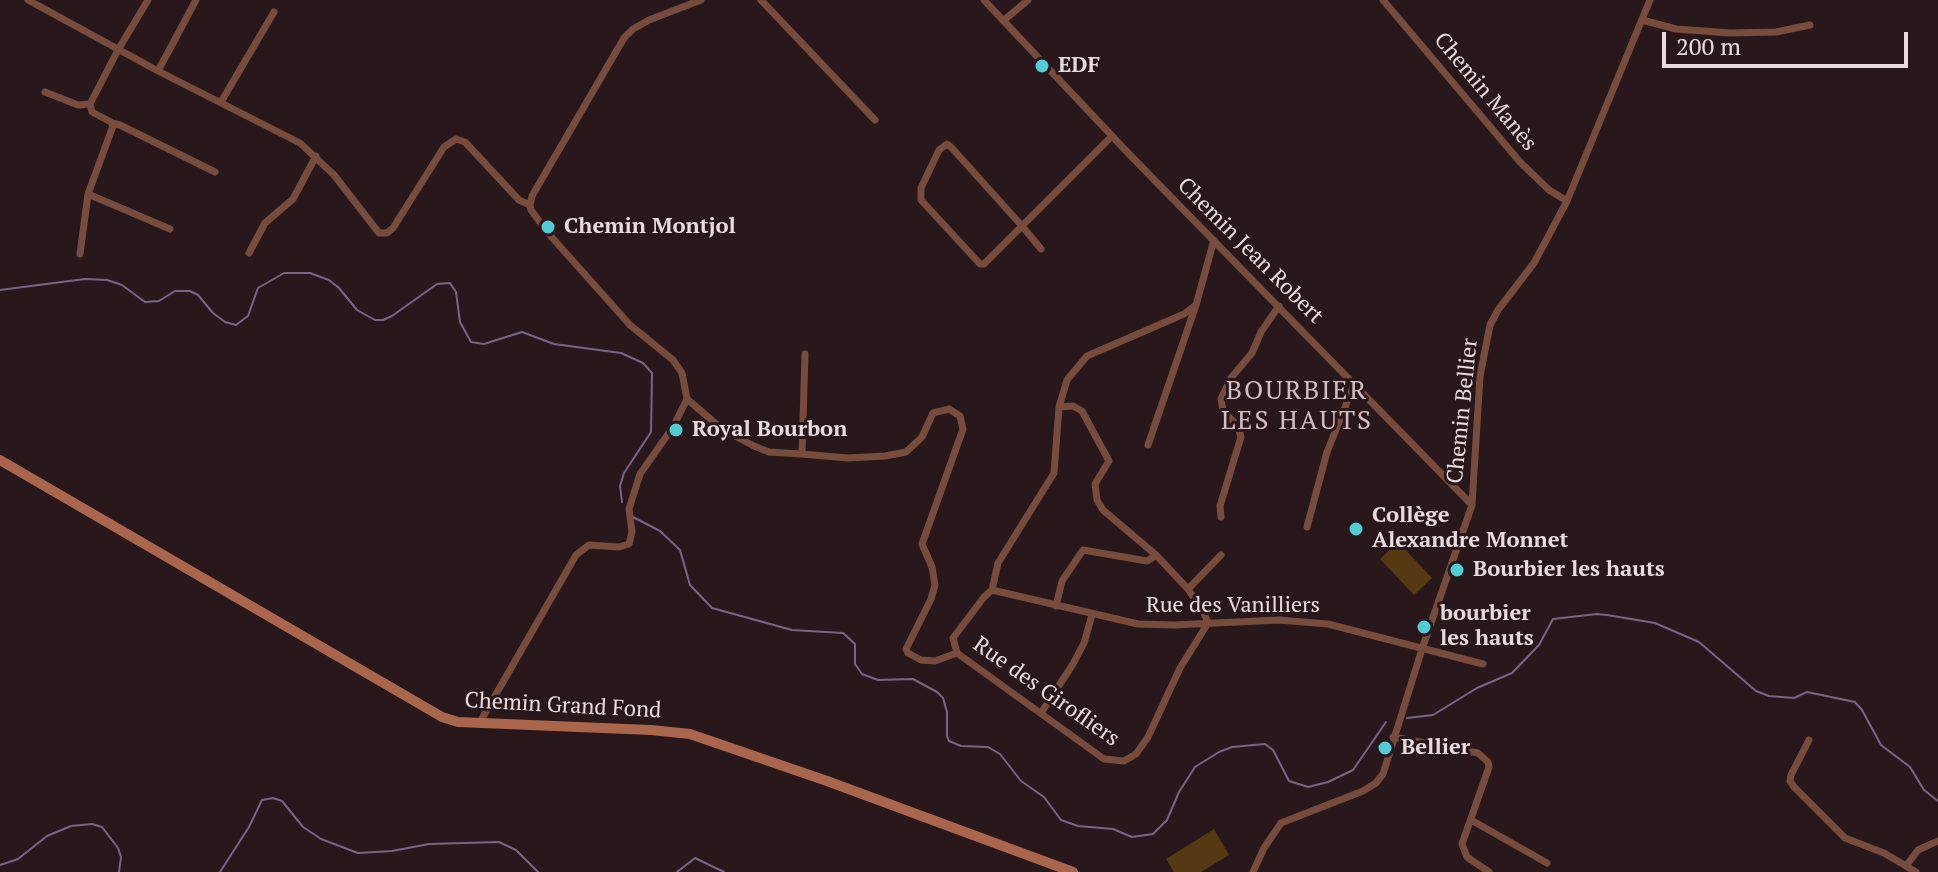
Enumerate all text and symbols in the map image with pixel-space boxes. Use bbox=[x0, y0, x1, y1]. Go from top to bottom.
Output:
scale bar bbox=[1666, 16, 1912, 66]
street label: Chemin Manès bbox=[1428, 28, 1542, 156]
text: 200 m bbox=[1676, 30, 1741, 62]
place label: EDF bbox=[1058, 53, 1100, 79]
marker: EDF bbox=[1033, 57, 1051, 75]
street label: Chemin Jean Robert bbox=[1171, 172, 1329, 330]
place label: Chemin Montjol bbox=[564, 214, 736, 240]
marker: Chemin Montjol bbox=[539, 218, 557, 236]
street label: Chemin Bellier bbox=[1442, 337, 1484, 485]
district label: BOURBIER LES HAUTS bbox=[1221, 376, 1373, 438]
place label: Royal Bourbon bbox=[692, 417, 847, 443]
marker: Royal Bourbon bbox=[667, 421, 685, 439]
place label: Collège Alexandre Monnet bbox=[1372, 503, 1568, 554]
marker: Collège Alexandre Monnet bbox=[1347, 520, 1365, 538]
place label: Bourbier les hauts bbox=[1473, 557, 1665, 583]
marker: Bourbier les hauts bbox=[1448, 561, 1466, 579]
street label: Rue des Vanilliers bbox=[1146, 593, 1320, 619]
place label: bourbier les hauts bbox=[1440, 601, 1534, 652]
marker: bourbier les hauts bbox=[1415, 618, 1433, 636]
street label: Rue des Girofliers bbox=[968, 632, 1124, 752]
street label: Chemin Grand Fond bbox=[464, 688, 662, 724]
place label: Bellier bbox=[1401, 735, 1470, 761]
marker: Bellier bbox=[1376, 739, 1394, 757]

